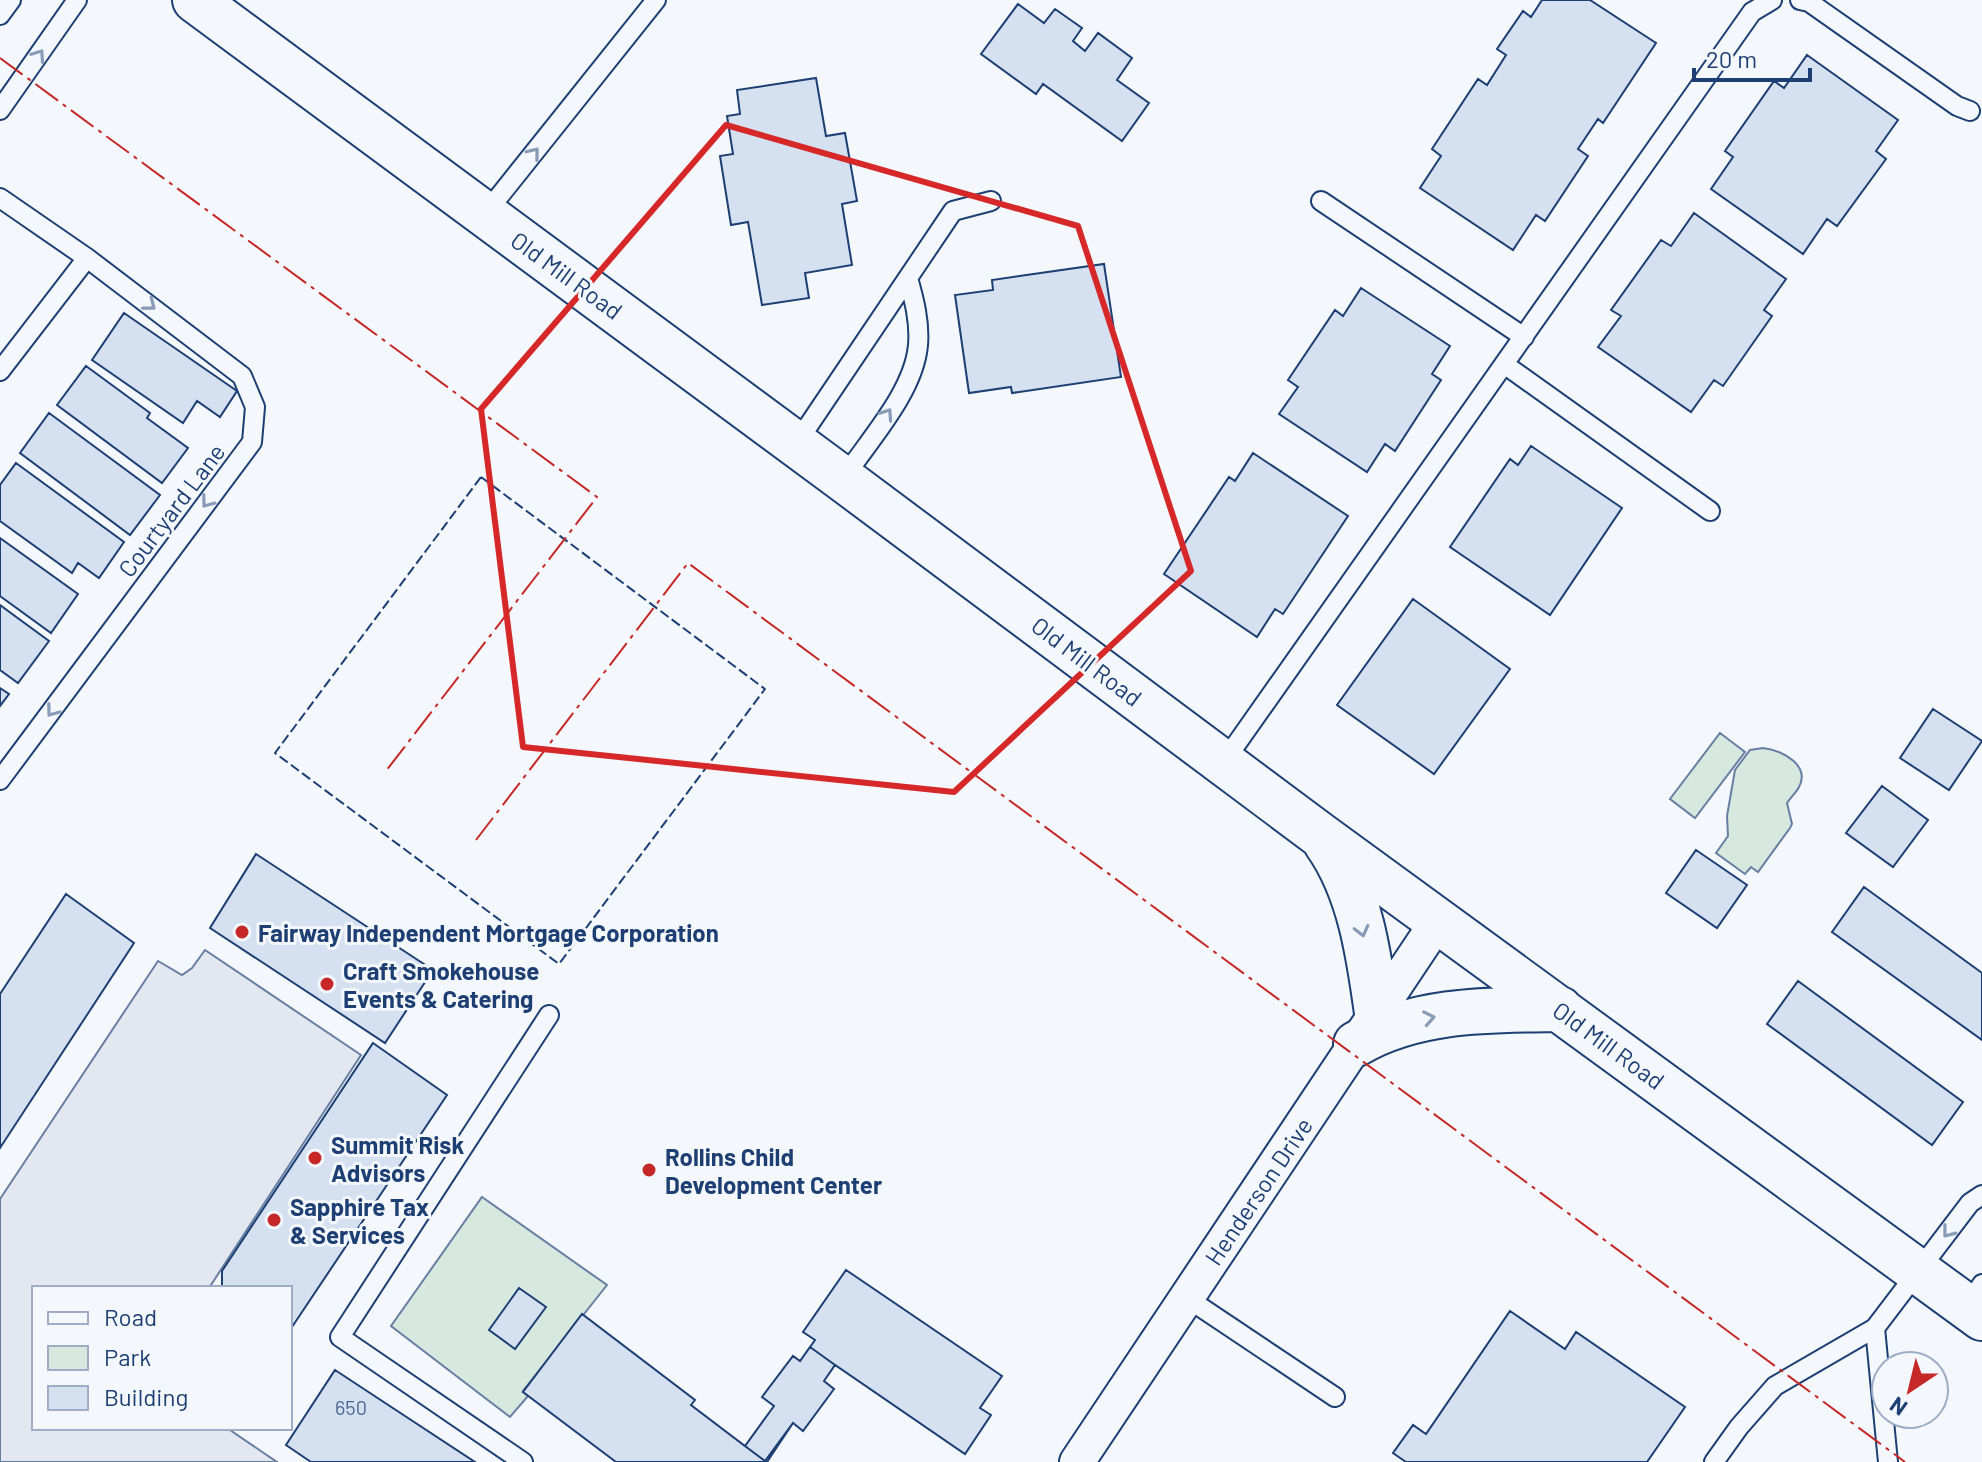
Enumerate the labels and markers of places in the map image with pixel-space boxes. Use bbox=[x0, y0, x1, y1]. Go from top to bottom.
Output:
place label: Fairway Independent Mortgage Corporation bbox=[258, 918, 719, 947]
marker: Fairway Independent Mortgage Corporation bbox=[233, 923, 251, 941]
place label: Craft Smokehouse Events & Catering bbox=[343, 956, 539, 1013]
marker: Craft Smokehouse Events & Catering bbox=[318, 975, 336, 993]
place label: Summit Risk Advisors bbox=[331, 1130, 464, 1187]
place label: Rollins Child Development Center bbox=[665, 1142, 882, 1199]
marker: Summit Risk Advisors bbox=[306, 1149, 324, 1167]
marker: Rollins Child Development Center bbox=[640, 1161, 658, 1179]
place label: Sapphire Tax & Services bbox=[290, 1192, 429, 1249]
marker: Sapphire Tax & Services bbox=[265, 1211, 283, 1229]

